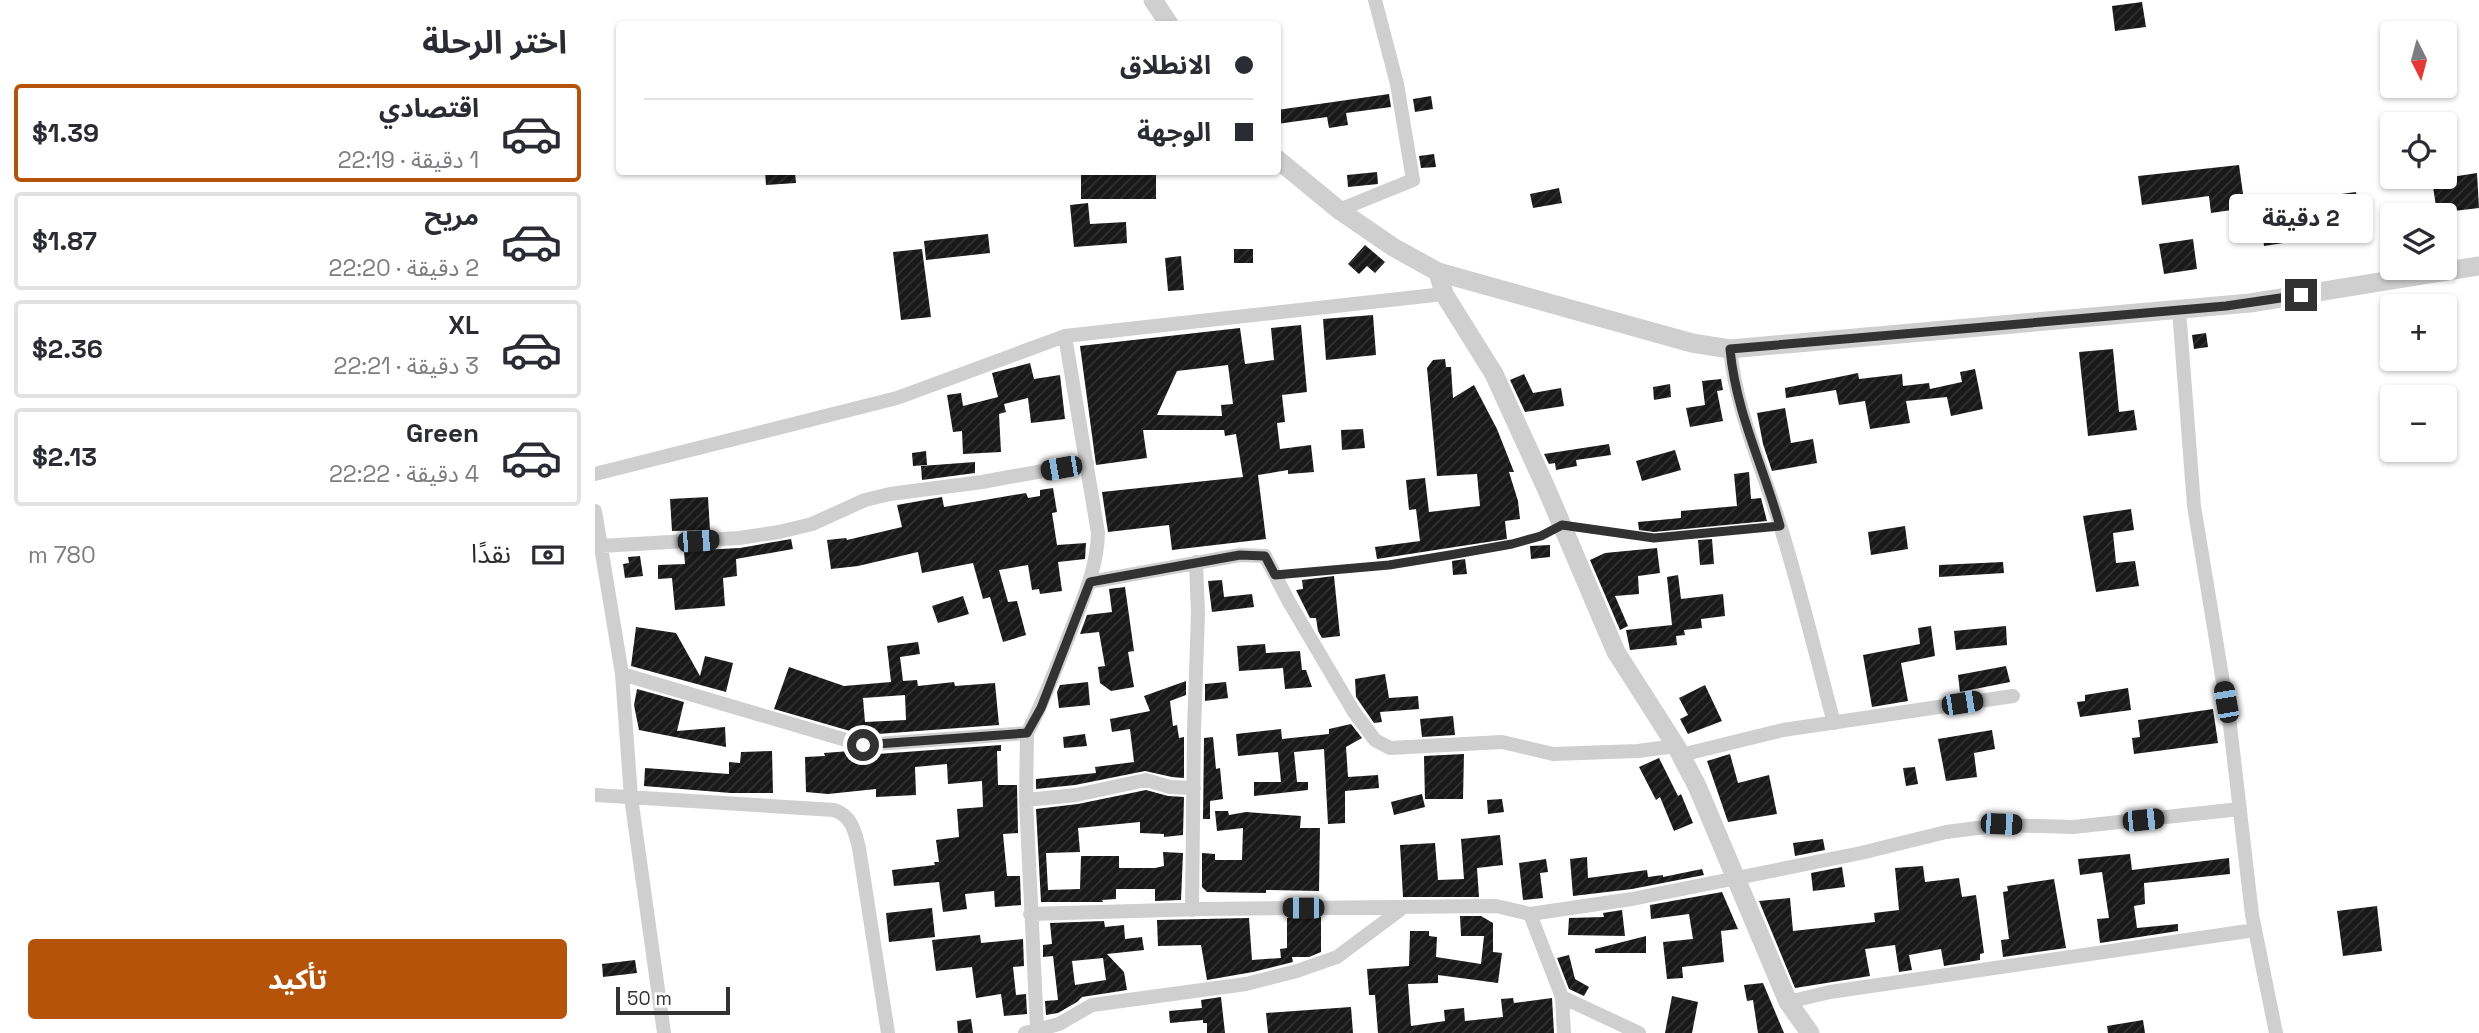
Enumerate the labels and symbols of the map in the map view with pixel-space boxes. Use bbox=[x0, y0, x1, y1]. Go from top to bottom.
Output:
north arrow bbox=[2380, 21, 2457, 98]
callout: 2 دقيقة bbox=[2229, 194, 2373, 243]
route end bbox=[2285, 279, 2317, 311]
car bbox=[1039, 454, 1084, 482]
car bbox=[677, 529, 720, 553]
car bbox=[2213, 679, 2240, 725]
car bbox=[1940, 689, 1985, 717]
route start bbox=[847, 729, 879, 761]
car bbox=[2122, 807, 2165, 833]
car bbox=[1980, 813, 2023, 835]
car bbox=[1283, 898, 1325, 919]
scale bar bbox=[616, 984, 730, 1016]

